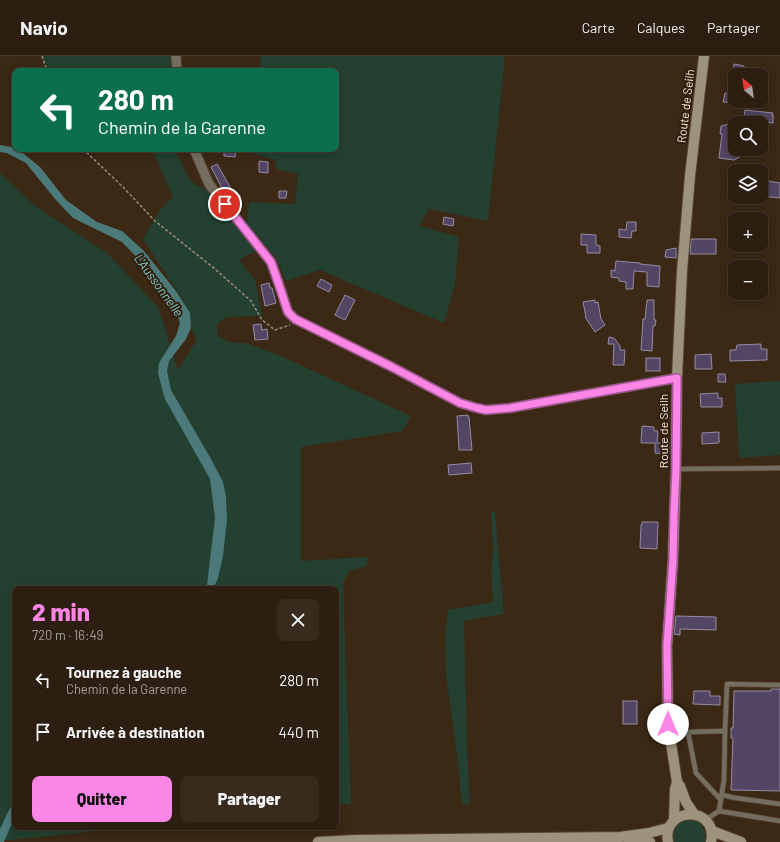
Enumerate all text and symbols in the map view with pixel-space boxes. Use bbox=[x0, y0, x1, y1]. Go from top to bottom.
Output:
text: Navio bbox=[20, 16, 68, 39]
text: Carte bbox=[582, 19, 615, 36]
text: Calques bbox=[637, 19, 685, 36]
text: Partager bbox=[707, 19, 760, 36]
street label: Route de Seilh bbox=[674, 68, 696, 144]
north arrow bbox=[728, 68, 768, 108]
map controls bbox=[728, 68, 768, 300]
text: 280 m bbox=[98, 82, 174, 116]
icon: left bbox=[32, 84, 84, 136]
text: Chemin de la Garenne bbox=[98, 116, 266, 138]
button: search bbox=[728, 116, 768, 156]
button: layers bbox=[728, 164, 768, 204]
pin bbox=[208, 187, 242, 221]
icon: arrive bbox=[214, 193, 236, 215]
button: + bbox=[728, 212, 768, 252]
water label: L'Aussonnelle bbox=[131, 251, 187, 320]
button: − bbox=[728, 260, 768, 300]
street label: Route de Seilh bbox=[656, 394, 670, 468]
text: 2 min bbox=[32, 597, 90, 626]
button: close bbox=[277, 599, 319, 641]
text: 720 m · 16:49 bbox=[32, 627, 103, 643]
text: Tournez à gauche bbox=[66, 663, 182, 681]
icon: left bbox=[32, 669, 54, 691]
text: 280 m bbox=[279, 671, 319, 689]
text: Chemin de la Garenne bbox=[66, 681, 187, 697]
position arrow bbox=[647, 703, 689, 745]
icon: arrive bbox=[32, 721, 54, 743]
text: Arrivée à destination bbox=[66, 723, 205, 741]
text: 440 m bbox=[279, 723, 319, 741]
button: Quitter bbox=[32, 776, 172, 822]
button: Partager bbox=[180, 776, 319, 822]

